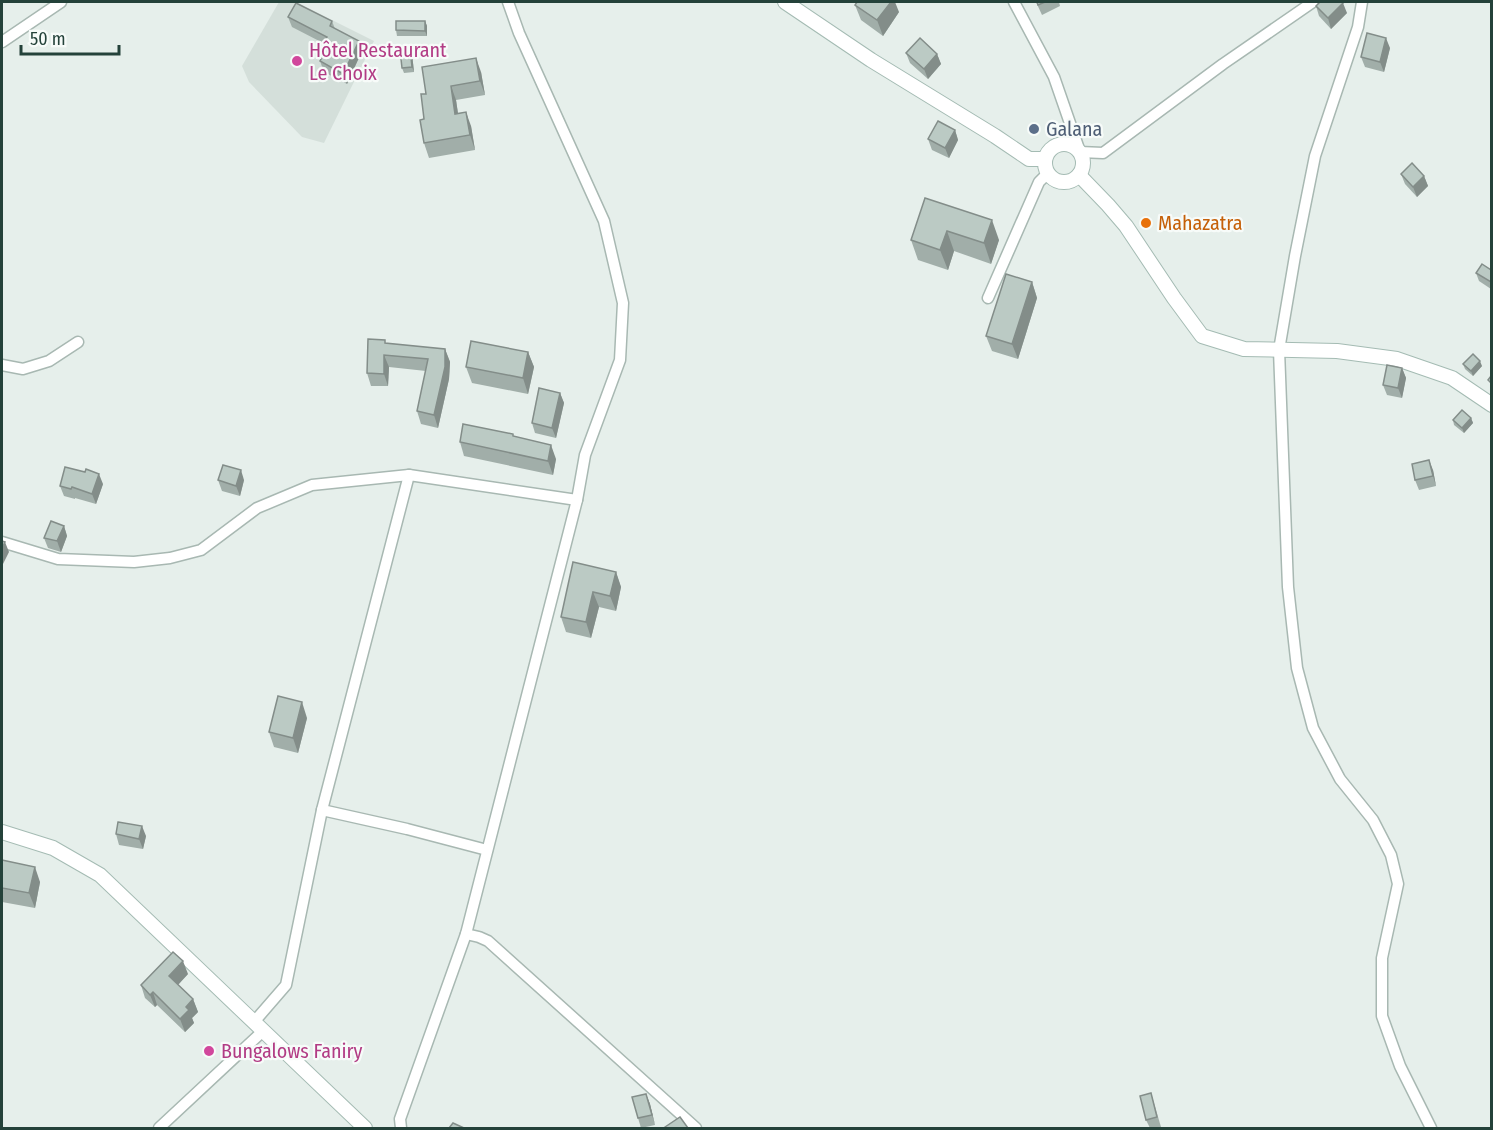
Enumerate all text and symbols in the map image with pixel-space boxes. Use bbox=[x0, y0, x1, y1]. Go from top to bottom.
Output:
scale bar bbox=[21, 18, 118, 56]
text: 50 m bbox=[30, 28, 66, 50]
place label: Hôtel Restaurant Le Choix bbox=[309, 38, 447, 85]
marker: Hôtel Restaurant Le Choix bbox=[290, 54, 304, 68]
place label: Galana bbox=[1046, 117, 1102, 141]
marker: Galana bbox=[1027, 122, 1041, 136]
place label: Mahazatra bbox=[1158, 211, 1243, 235]
marker: Mahazatra bbox=[1139, 216, 1153, 230]
place label: Bungalows Faniry bbox=[221, 1039, 363, 1063]
marker: Bungalows Faniry bbox=[202, 1044, 216, 1058]

